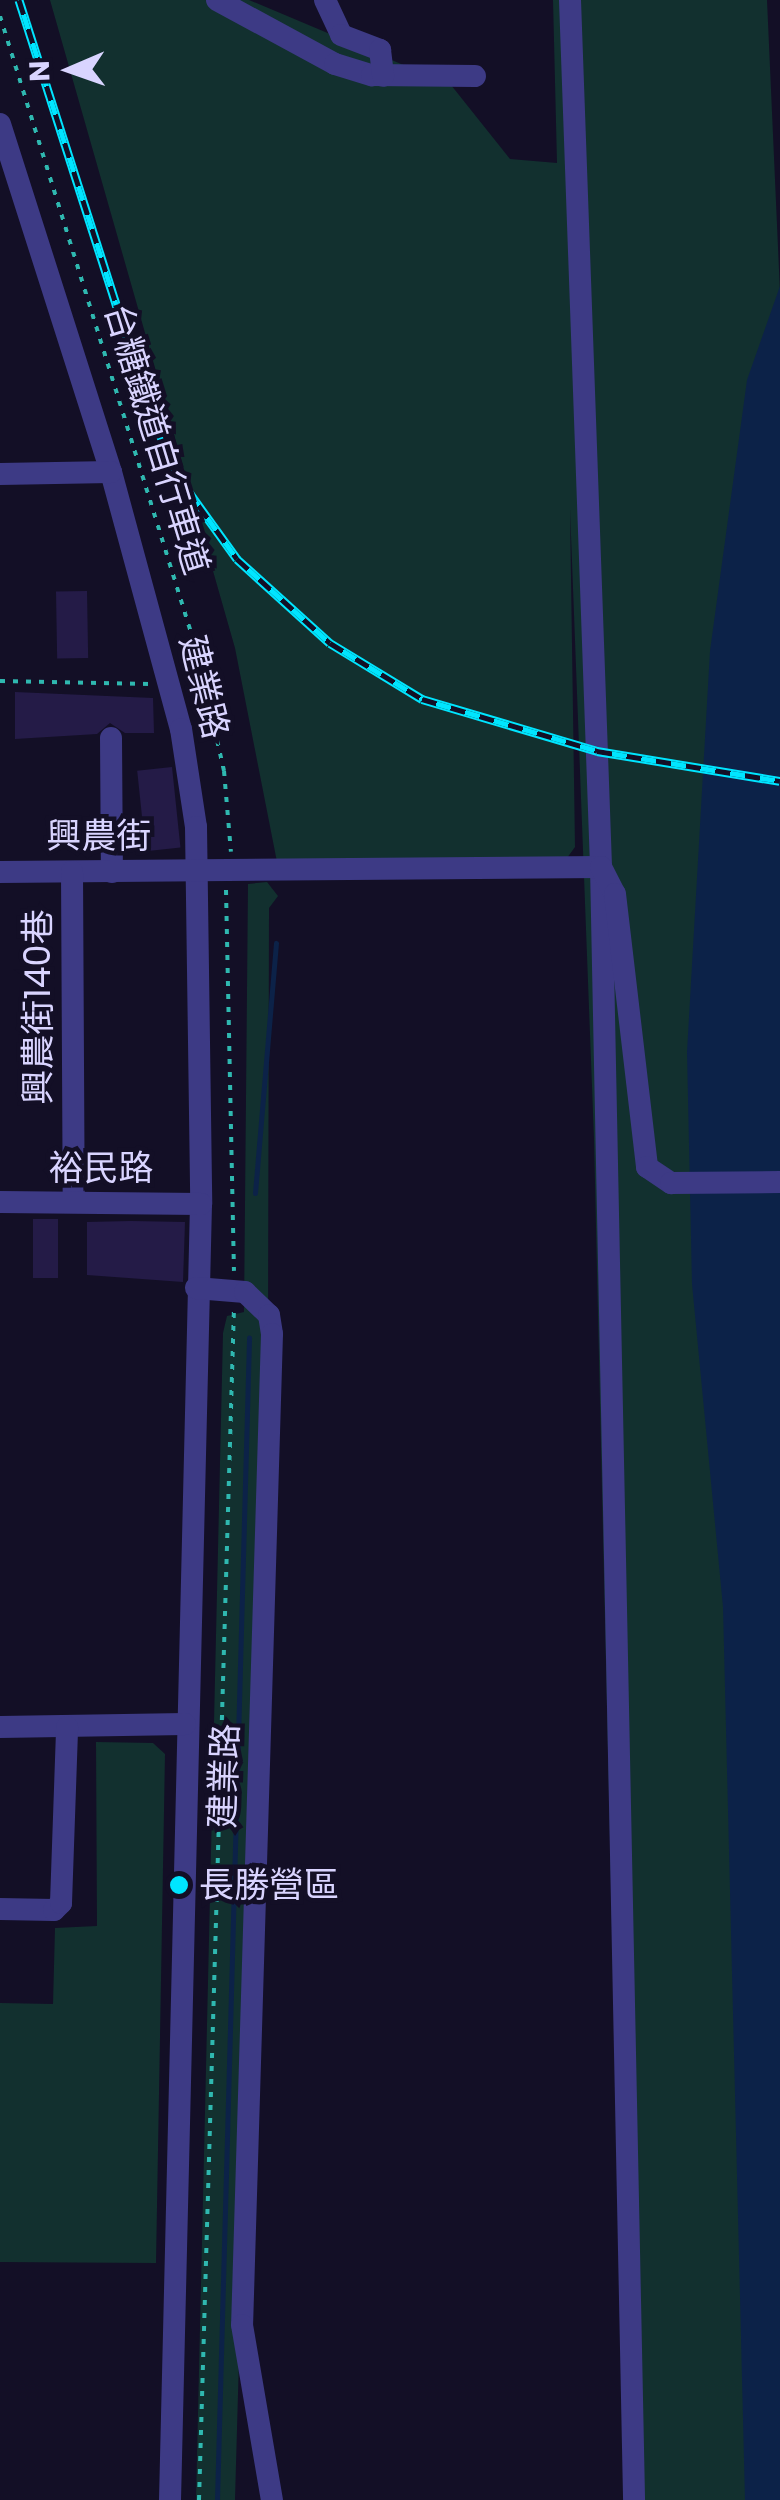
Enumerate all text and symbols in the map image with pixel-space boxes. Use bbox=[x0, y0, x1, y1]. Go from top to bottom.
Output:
north arrow bbox=[20, 20, 120, 120]
text: N bbox=[20, 60, 59, 82]
street label: 台糖鐵道自行車道 bbox=[96, 299, 218, 579]
street label: 建業路 bbox=[171, 631, 237, 743]
street label: 興農街 bbox=[47, 815, 151, 857]
street label: 興農街140巷 bbox=[17, 909, 59, 1105]
street label: 裕民路 bbox=[49, 1147, 153, 1189]
street label: 建業路 bbox=[201, 1723, 247, 1829]
place label: 長勝營區 bbox=[199, 1864, 339, 1906]
marker: 長勝營區 bbox=[168, 1874, 190, 1896]

